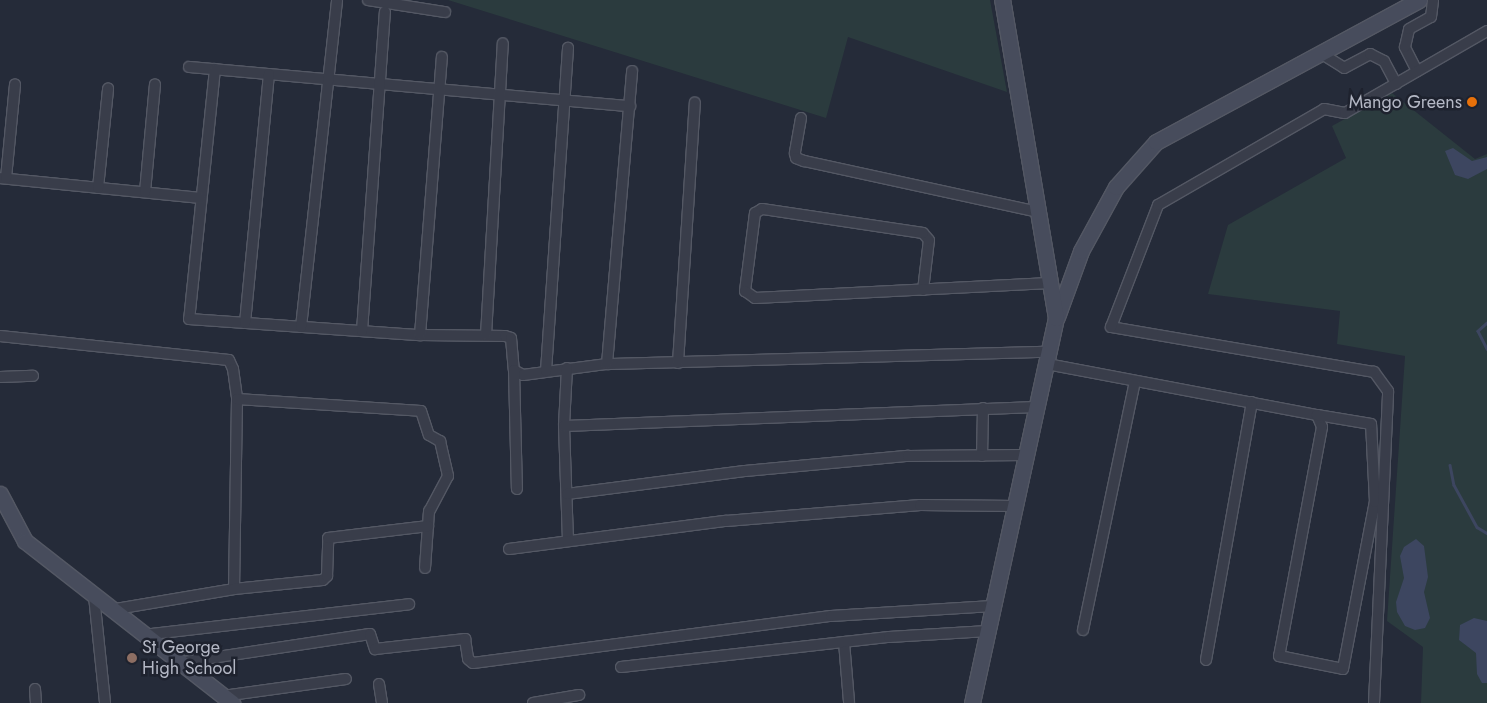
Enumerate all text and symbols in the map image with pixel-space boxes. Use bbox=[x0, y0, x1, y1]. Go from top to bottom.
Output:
place label: Mango Greens bbox=[1349, 91, 1462, 113]
marker: Mango Greens bbox=[1466, 96, 1478, 108]
place label: St George High School bbox=[142, 637, 236, 680]
marker: St George High School bbox=[126, 652, 138, 664]

